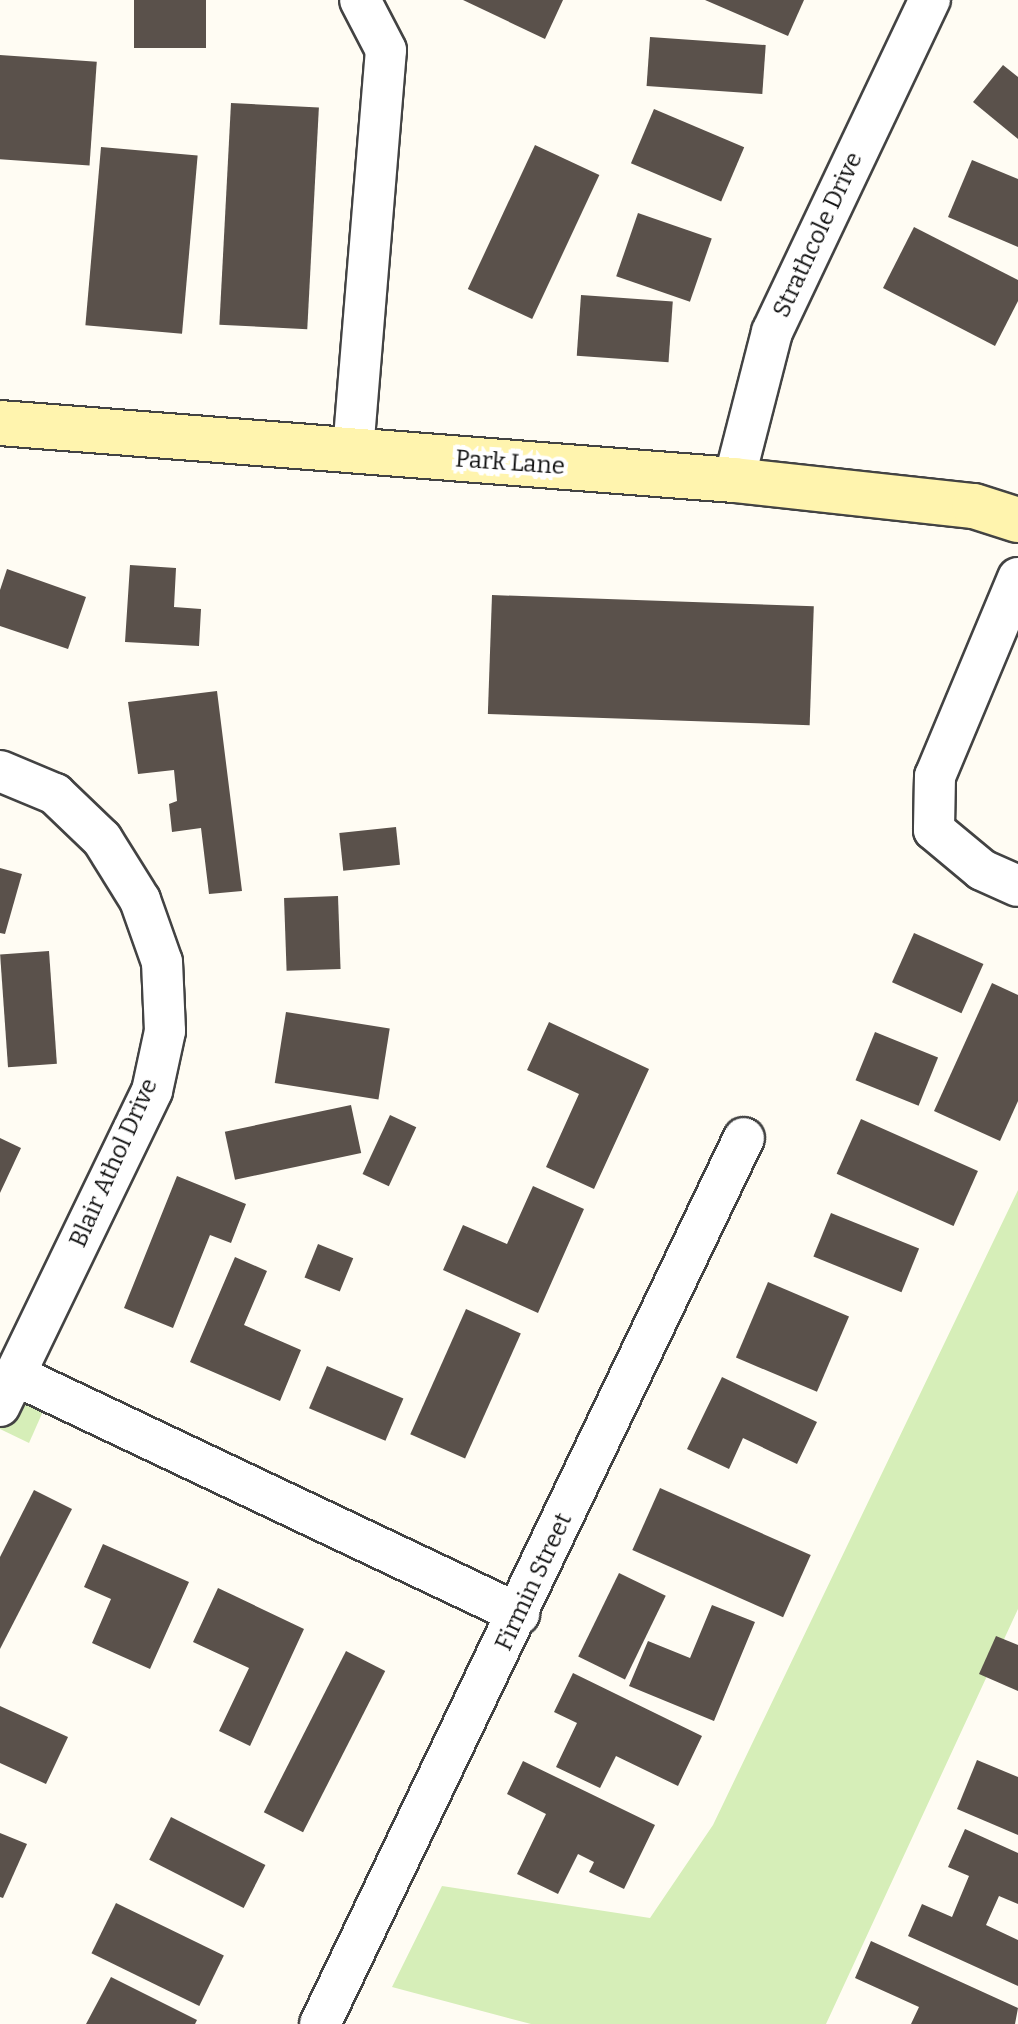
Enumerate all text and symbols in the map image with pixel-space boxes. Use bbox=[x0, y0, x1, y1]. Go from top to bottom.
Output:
street label: Strathcole Drive bbox=[767, 148, 869, 322]
street label: Park Lane bbox=[454, 445, 566, 481]
street label: Blair Athol Drive bbox=[64, 1074, 164, 1252]
street label: Firmin Street bbox=[490, 1509, 578, 1655]

